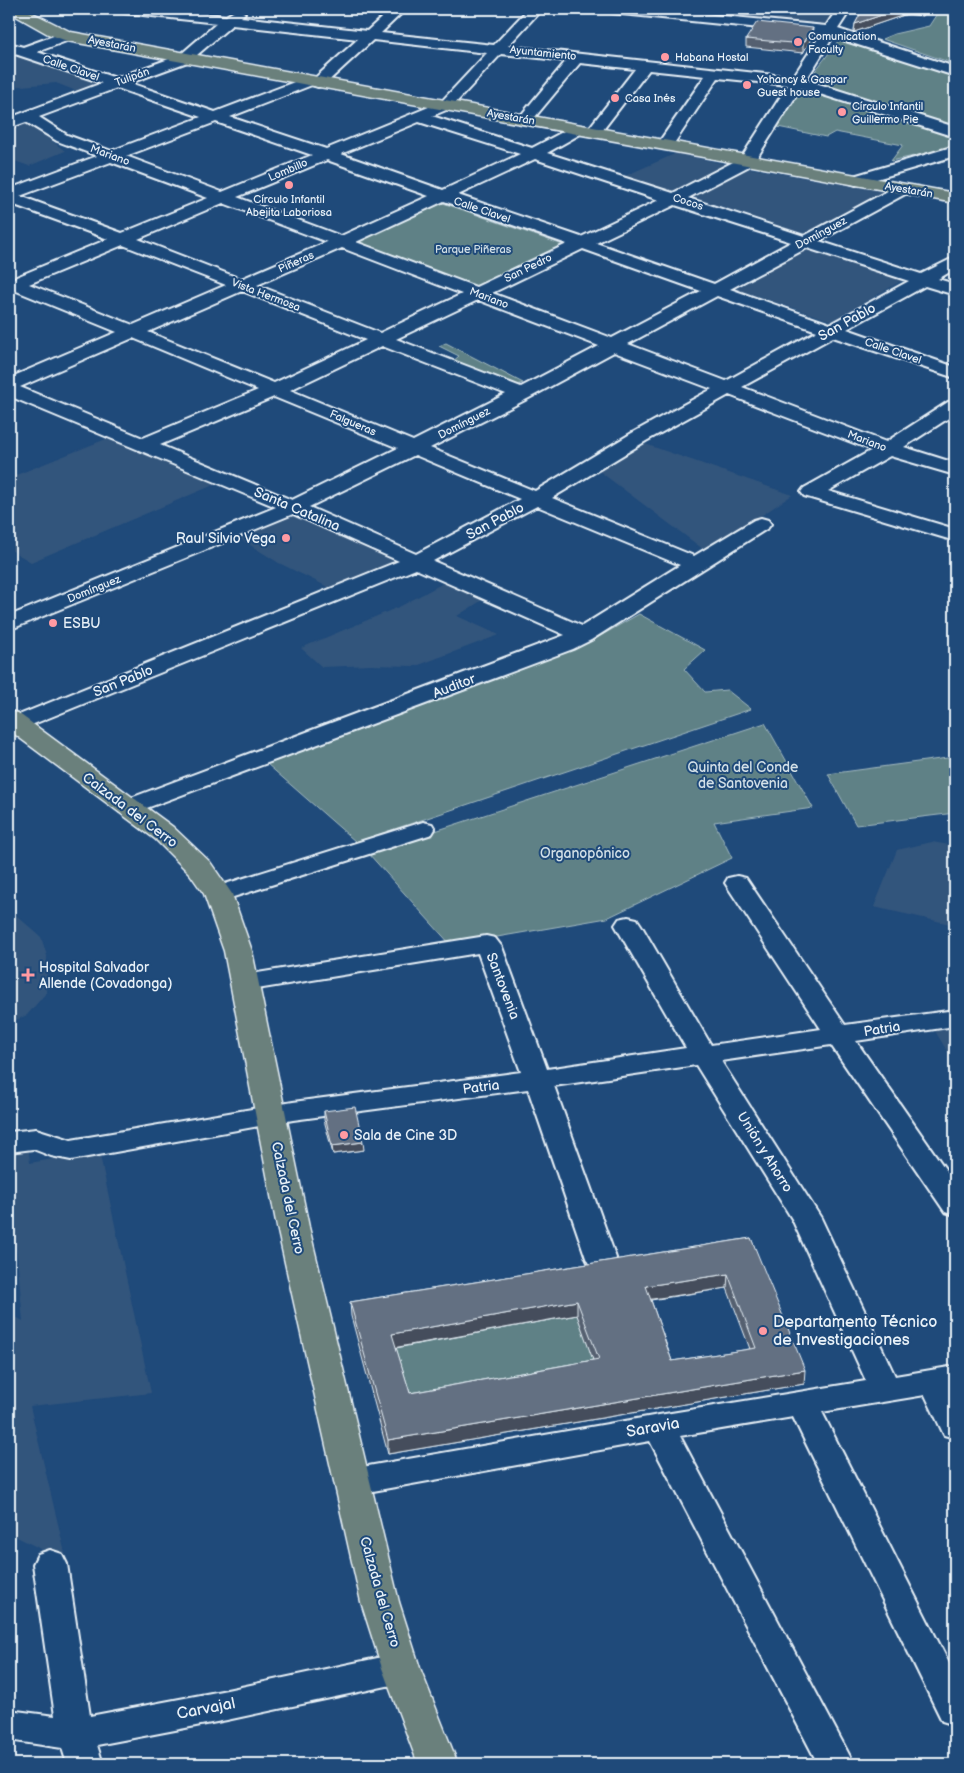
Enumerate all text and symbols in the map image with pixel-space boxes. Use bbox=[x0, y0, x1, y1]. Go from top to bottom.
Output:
place label: Comunication Faculty bbox=[808, 30, 877, 56]
street label: Ayestarán bbox=[87, 33, 137, 55]
marker: Comunication Faculty bbox=[792, 36, 804, 48]
street label: Ayuntamiento bbox=[509, 43, 577, 63]
marker: Habana Hostal bbox=[659, 51, 671, 63]
place label: Habana Hostal bbox=[675, 51, 749, 64]
street label: Calle Clavel bbox=[41, 52, 101, 84]
street label: Tulipán bbox=[113, 65, 151, 89]
place label: Yohancy & Gaspar Guest house bbox=[756, 73, 848, 99]
marker: Yohancy & Gaspar Guest house bbox=[741, 79, 753, 91]
marker: Casa Inés bbox=[609, 92, 621, 104]
place label: Casa Inés bbox=[625, 92, 676, 105]
place label: Círculo Infantil Guillermo Pie bbox=[852, 100, 923, 126]
street label: Ayestarán bbox=[486, 106, 536, 128]
marker: Círculo Infantil Guillermo Pie bbox=[836, 106, 848, 118]
street label: Mariano bbox=[89, 142, 131, 168]
street label: Lombillo bbox=[266, 156, 310, 184]
marker: Círculo Infantil Abejita Laboriosa bbox=[283, 179, 295, 191]
street label: Ayestarán bbox=[884, 179, 934, 201]
street label: Cocos bbox=[671, 191, 706, 213]
place label: Círculo Infantil Abejita Laboriosa bbox=[246, 193, 332, 219]
street label: Calle Clavel bbox=[452, 194, 512, 226]
street label: Domínguez bbox=[793, 214, 850, 252]
park label: Parque Piñeras bbox=[435, 243, 512, 256]
street label: Piñeras bbox=[276, 248, 316, 276]
street label: San Pedro bbox=[502, 251, 554, 285]
street label: Vista Hermosa bbox=[230, 276, 302, 314]
street label: Mariano bbox=[468, 285, 510, 311]
street label: San Pablo bbox=[815, 299, 879, 345]
street label: Calle Clavel bbox=[863, 335, 923, 367]
street label: Domínguez bbox=[436, 404, 493, 442]
street label: Falgueras bbox=[328, 407, 379, 439]
street label: Mariano bbox=[846, 428, 888, 454]
street label: Santa Catalina bbox=[251, 483, 343, 535]
street label: San Pablo bbox=[463, 499, 527, 543]
place label: Raul Silvio Vega bbox=[176, 530, 276, 547]
marker: Raul Silvio Vega bbox=[280, 532, 292, 544]
street label: Domínguez bbox=[65, 572, 123, 606]
place label: ESBU bbox=[63, 615, 101, 632]
marker: ESBU bbox=[47, 617, 59, 629]
street label: San Pablo bbox=[91, 661, 155, 701]
street label: Auditor bbox=[430, 670, 479, 702]
park label: Quinta del Conde de Santovenia bbox=[688, 759, 798, 792]
street label: Calzada del Cerro bbox=[79, 769, 181, 851]
park label: Organopónico bbox=[540, 845, 630, 862]
street label: Santovenia bbox=[483, 950, 524, 1022]
place label: Hospital Salvador Allende (Covadonga) bbox=[39, 959, 172, 992]
marker: Hospital Salvador Allende (Covadonga) bbox=[21, 968, 35, 982]
street label: Patria bbox=[863, 1018, 902, 1040]
street label: Patria bbox=[462, 1076, 500, 1098]
street label: Unión y Ahorro bbox=[733, 1109, 797, 1195]
place label: Sala de Cine 3D bbox=[354, 1127, 457, 1144]
marker: Sala de Cine 3D bbox=[338, 1129, 350, 1141]
street label: Calzada del Cerro bbox=[268, 1140, 308, 1256]
place label: Departamento Técnico de Investigaciones bbox=[773, 1313, 937, 1350]
marker: Departamento Técnico de Investigaciones bbox=[757, 1325, 769, 1337]
street label: Saravia bbox=[625, 1414, 681, 1442]
street label: Calzada del Cerro bbox=[356, 1535, 404, 1649]
street label: Carvajal bbox=[175, 1694, 237, 1724]

